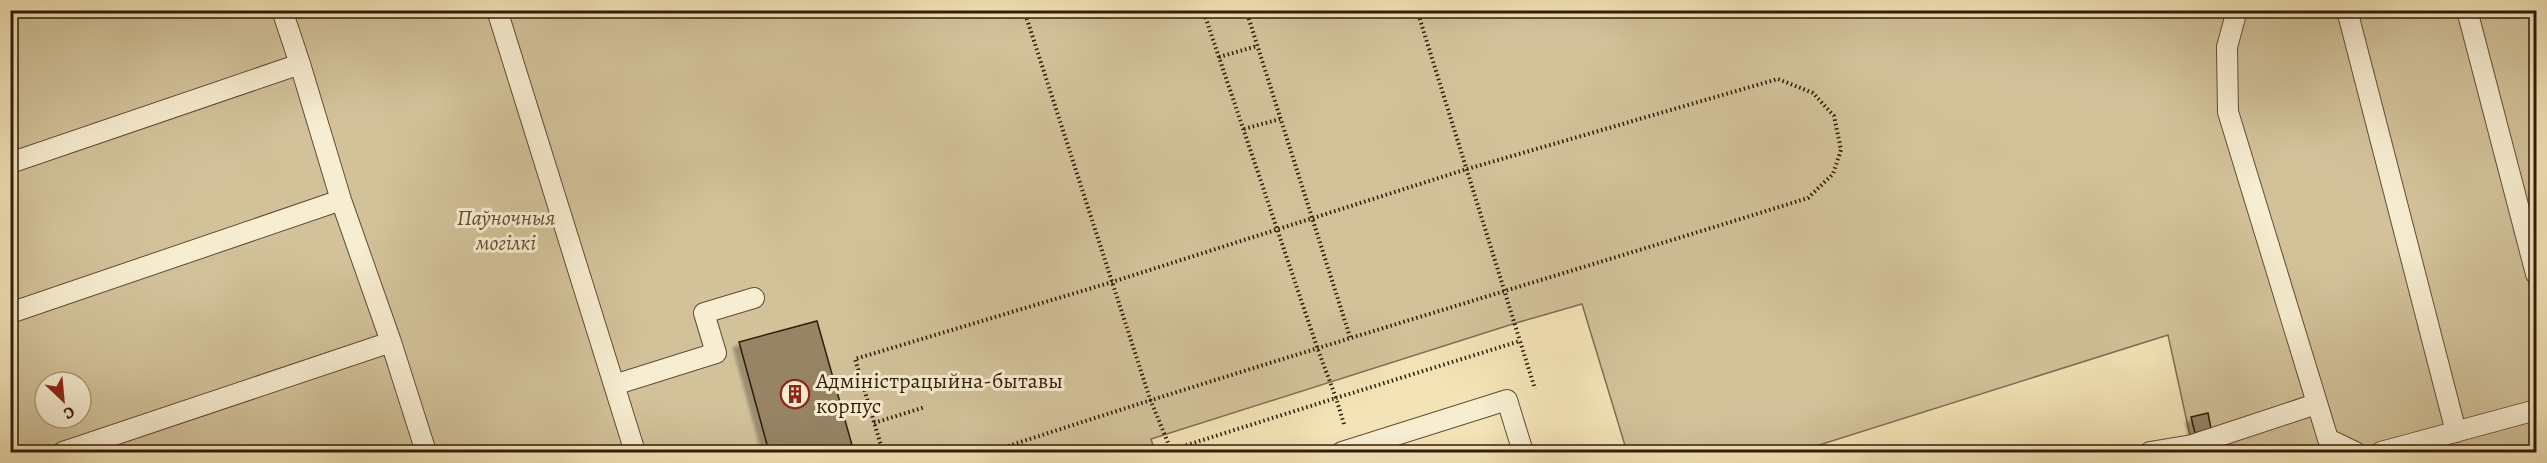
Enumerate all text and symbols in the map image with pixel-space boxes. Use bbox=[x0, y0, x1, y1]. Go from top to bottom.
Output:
park label: Паўночныя могілкі bbox=[457, 203, 555, 258]
place label: Адміністрацыйна-бытавы корпус bbox=[815, 366, 1063, 421]
north arrow bbox=[33, 370, 93, 430]
building icon: Адміністрацыйна-бытавы корпус bbox=[779, 378, 811, 410]
text: С bbox=[60, 401, 78, 425]

